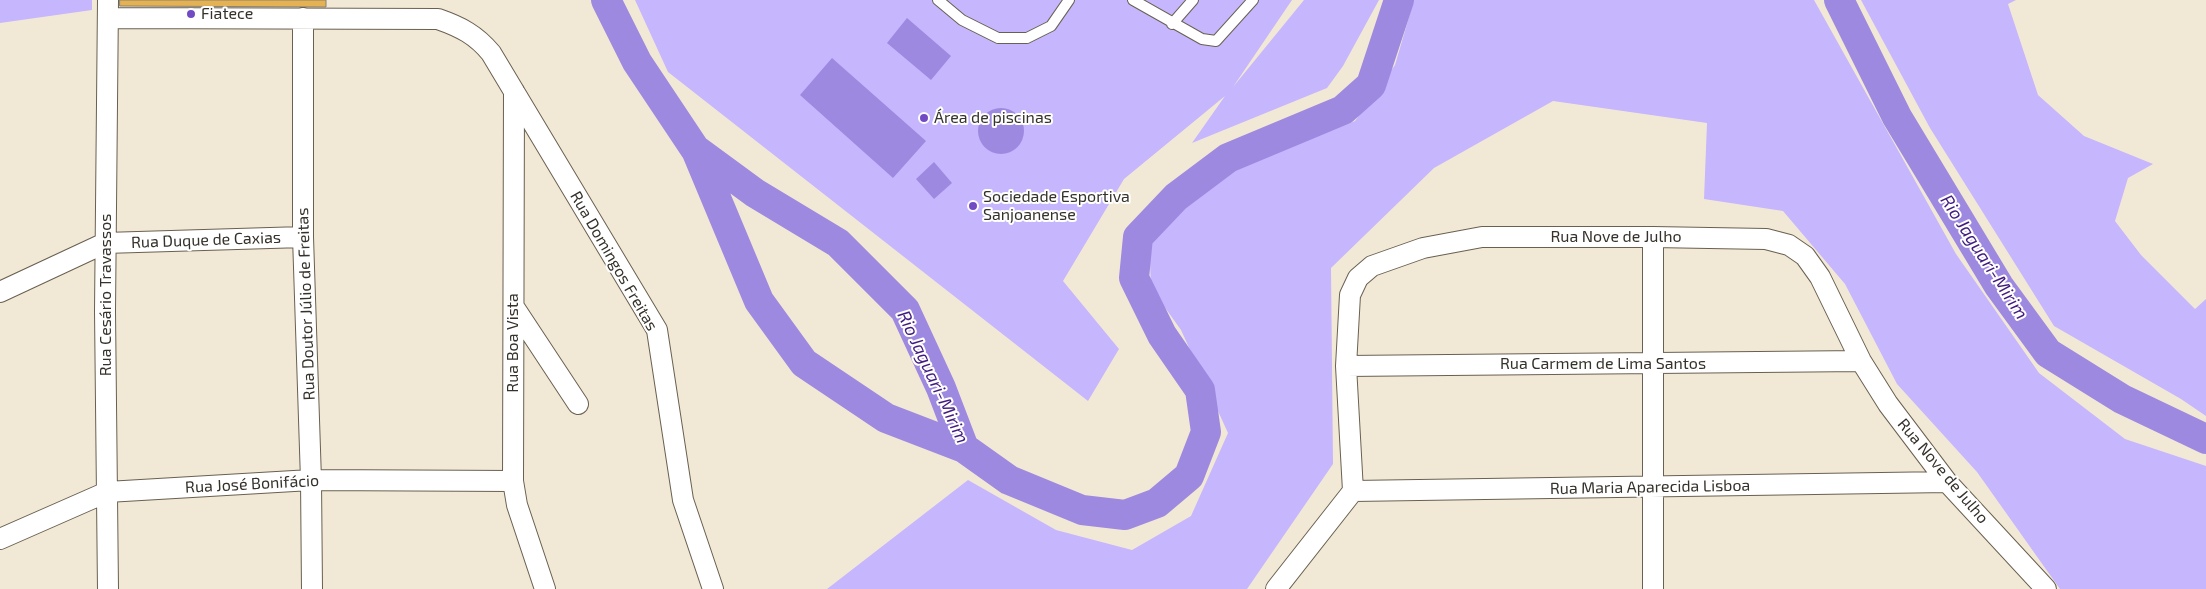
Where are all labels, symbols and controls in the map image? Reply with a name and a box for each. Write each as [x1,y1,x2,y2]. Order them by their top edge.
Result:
place label: Fiatece [201,4,253,24]
marker: Fiatece [185,8,197,20]
place label: Área de piscinas [934,108,1052,128]
marker: Área de piscinas [918,112,930,124]
place label: Sociedade Esportiva Sanjoanense [983,187,1130,225]
street label: Rua Domingos Freitas [566,188,662,334]
water label: Rio Jaguari-Mirim [1936,191,2032,323]
marker: Sociedade Esportiva Sanjoanense [967,200,979,212]
street label: Rua Doutor Júlio de Freitas [293,207,319,401]
street label: Rua Cesário Travassos [96,214,116,376]
street label: Rua Nove de Julho [1550,227,1682,247]
street label: Rua Duque de Caxias [131,228,281,252]
street label: Rua Boa Vista [503,293,523,393]
water label: Rio Jaguari-Mirim [893,307,973,447]
street label: Rua Carmem de Lima Santos [1500,354,1706,374]
street label: Rua Nove de Julho [1893,415,1993,527]
street label: Rua José Bonifácio [184,471,320,497]
street label: Rua Maria Aparecida Lisboa [1550,476,1750,498]

